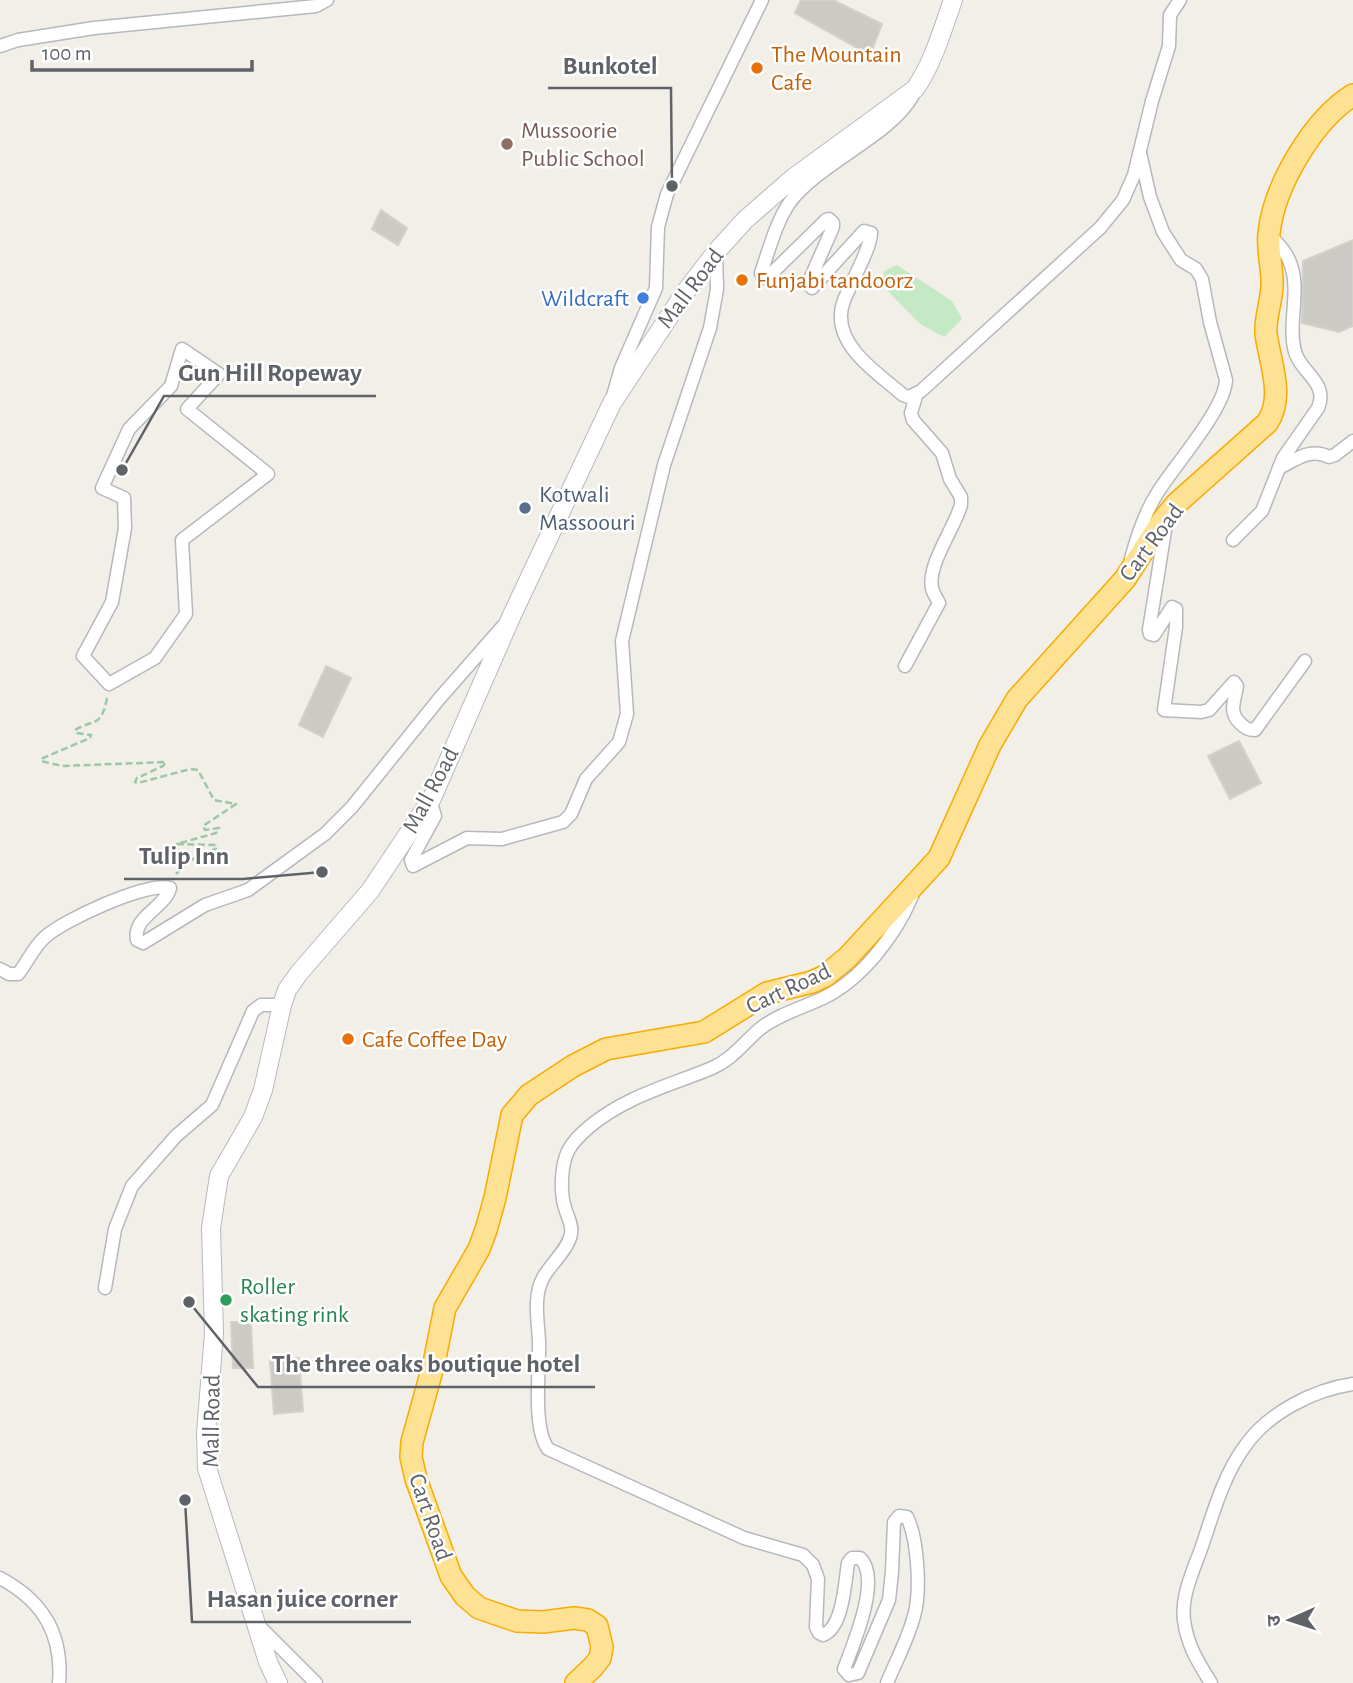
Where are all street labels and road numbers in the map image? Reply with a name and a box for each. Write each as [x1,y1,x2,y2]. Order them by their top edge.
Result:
street label: Mall Road [653,244,728,333]
street label: Cart Road [1115,499,1189,586]
street label: Mall Road [398,744,463,837]
street label: Cart Road [742,959,834,1019]
street label: Mall Road [199,1374,225,1468]
street label: Cart Road [404,1471,456,1564]

